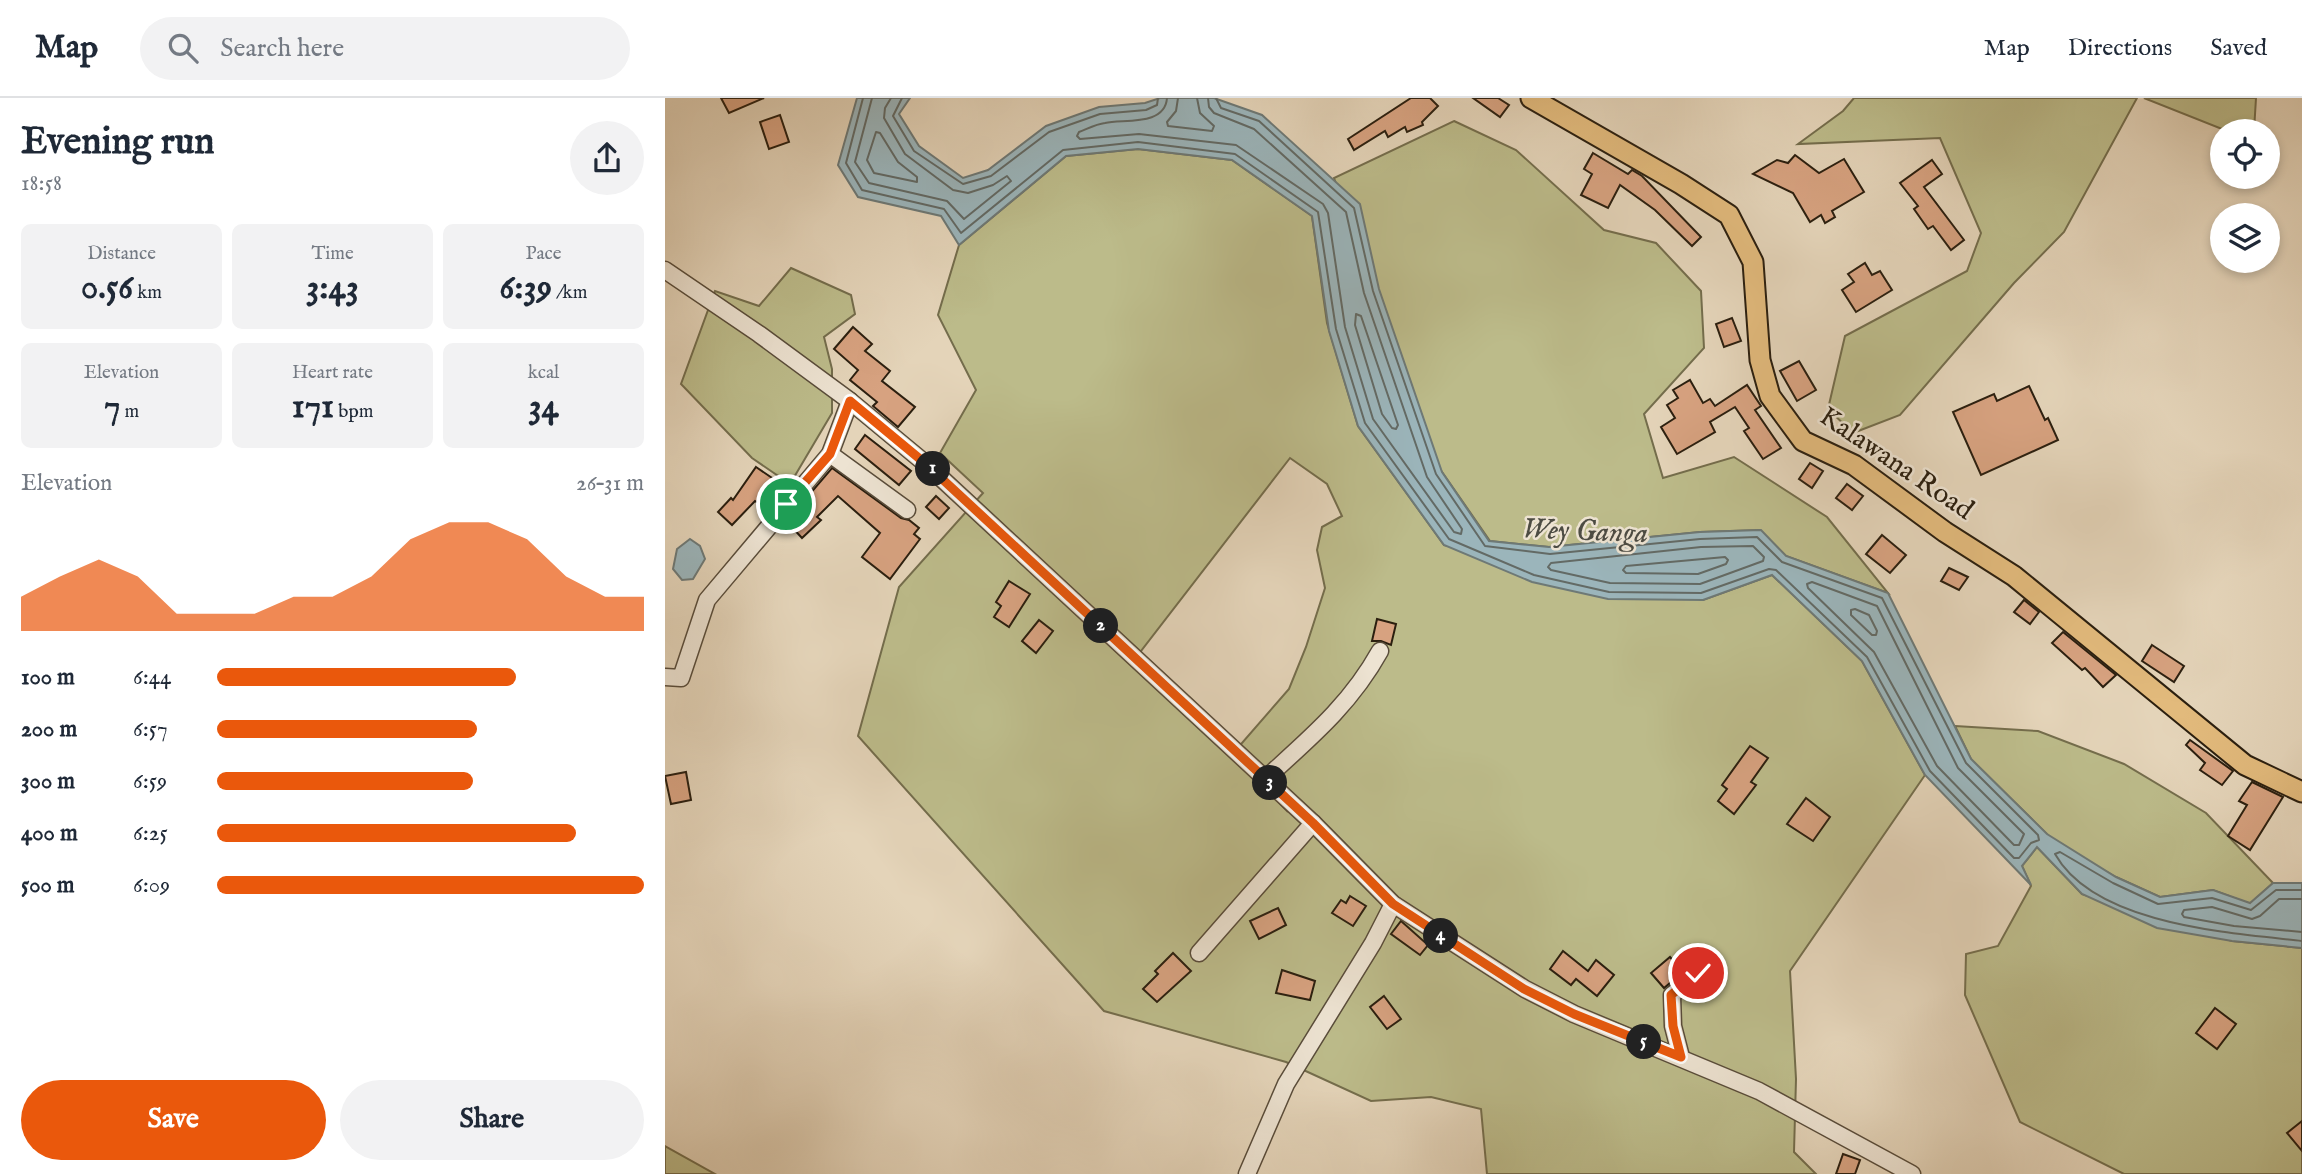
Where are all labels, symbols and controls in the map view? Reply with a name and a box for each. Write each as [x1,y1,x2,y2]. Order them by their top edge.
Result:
search box [140,17,630,80]
text: Map [35,27,98,69]
icon: search [164,29,202,67]
text: Search here [220,32,344,65]
text: Map [1984,33,2030,64]
text: Directions [2068,33,2172,64]
text: Saved [2210,33,2267,64]
text: Evening run [21,119,215,167]
map controls [2210,119,2280,273]
button: locate [2210,119,2280,189]
button: share [570,121,644,195]
text: 18:58 [21,169,62,198]
button: layers [2210,203,2280,273]
text: Distance [87,242,156,266]
text: Time [311,242,354,266]
text: Pace [526,242,561,266]
text: 0.56 [81,266,133,311]
text: 3:43 [306,266,359,311]
text: 6:39 [500,266,552,311]
text: km [133,281,162,305]
text: /km [552,281,587,305]
text: Elevation [84,361,159,385]
text: Heart rate [292,361,373,385]
text: kcal [528,361,559,385]
text: 7 [104,385,120,430]
text: 171 [292,385,334,430]
text: 34 [528,385,559,430]
text: m [120,400,139,424]
text: bpm [334,400,373,424]
street label: Kalawana Road [1812,400,1980,528]
pin: 1 [915,452,951,486]
text: 1 [929,456,936,480]
text: Elevation [21,469,112,498]
text: 26–31 m [576,469,644,498]
pin [756,474,816,534]
icon: arrive [767,485,805,523]
water label: Wey Ganga [1521,511,1649,553]
pin: 2 [1083,608,1118,644]
text: 2 [1096,613,1105,637]
text: 100 m [21,663,75,692]
text: 6:44 [133,663,171,692]
text: 200 m [21,715,77,744]
text: 6:57 [133,715,168,744]
pin: 3 [1253,766,1287,800]
text: 300 m [21,767,75,796]
text: 6:59 [133,767,167,796]
text: 3 [1266,770,1273,794]
text: 400 m [21,819,78,848]
text: 6:25 [133,819,168,848]
text: 500 m [21,871,75,900]
text: 6:09 [133,871,170,900]
pin: 4 [1423,918,1459,954]
text: 4 [1436,923,1445,947]
pin [1668,943,1728,1003]
icon: check [1679,954,1717,992]
pin: 5 [1627,1024,1661,1060]
text: 5 [1640,1029,1647,1053]
button: Save [21,1080,326,1160]
button: Share [340,1080,644,1160]

